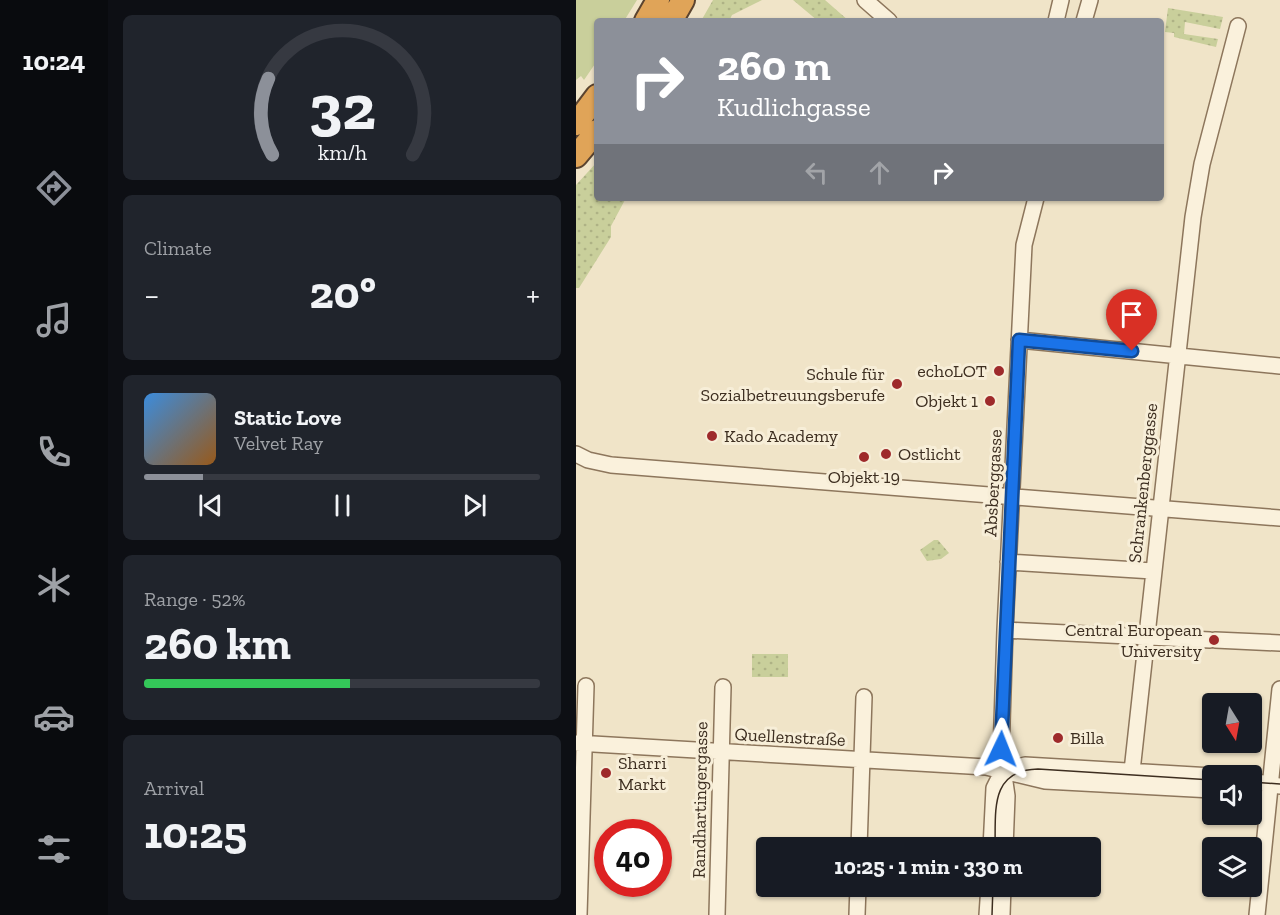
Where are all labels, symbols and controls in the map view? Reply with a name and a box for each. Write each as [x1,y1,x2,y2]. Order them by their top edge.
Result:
text: 260 m [717,40,831,91]
icon: right [618,42,696,120]
text: 10:24 [22,45,86,77]
text: 32 [309,70,375,145]
text: Kudlichgasse [717,91,871,123]
text: km/h [318,140,366,165]
icon: left [800,156,833,189]
icon: ahead [863,156,896,189]
icon: right [926,156,959,189]
icon: directions [33,167,75,209]
text: Climate [144,236,212,260]
text: 20° [310,266,376,320]
text: − [144,275,159,314]
text: + [526,275,540,314]
pin [1106,289,1157,351]
icon: arrive [1115,298,1148,331]
icon: music [33,299,75,341]
place label: echoLOT [917,360,987,382]
place label: Schule für Sozialbetreuungsberufe [700,363,885,406]
marker: echoLOT [992,364,1006,378]
marker: Schule für Sozialbetreuungsberufe [890,377,904,391]
place label: Objekt 1 [915,390,978,412]
marker: Objekt 1 [983,394,997,408]
street label: Schrankenberggasse [1124,402,1162,564]
text: Static Love [234,404,341,431]
place label: Kado Academy [724,425,839,447]
marker: Kado Academy [705,429,719,443]
street label: Absberggasse [979,429,1007,537]
icon: phone [33,431,75,473]
text: Velvet Ray [234,431,323,455]
place label: Ostlicht [898,443,961,465]
marker: Ostlicht [879,447,893,461]
marker: Objekt 19 [857,450,871,464]
place label: Objekt 19 [828,466,900,488]
icon: previous [194,489,227,522]
icon: pause [326,489,359,522]
icon: next [458,489,491,522]
icon: climate [33,564,75,606]
text: Range · 52% [144,587,246,611]
text: 260 km [144,617,291,671]
place label: Central European University [1065,619,1203,662]
marker: Central European University [1207,633,1221,647]
north arrow [1202,693,1262,753]
map controls [1202,693,1262,897]
icon: car [33,696,75,738]
position arrow [969,717,1033,781]
street label: Randhartingergasse [688,721,712,879]
street label: Quellenstraße [734,723,846,751]
place label: Billa [1070,727,1104,749]
marker: Billa [1051,731,1065,745]
place label: Sharri Markt [618,752,667,795]
button: sound [1202,765,1262,825]
marker: Sharri Markt [599,766,613,780]
text: Arrival [144,776,204,800]
text: 10:25 [144,806,247,860]
speed limit sign: 40 [594,819,672,897]
icon: filters [33,828,75,870]
button: layers [1202,837,1262,897]
text: 10:25 · 1 min · 330 m [834,853,1023,880]

